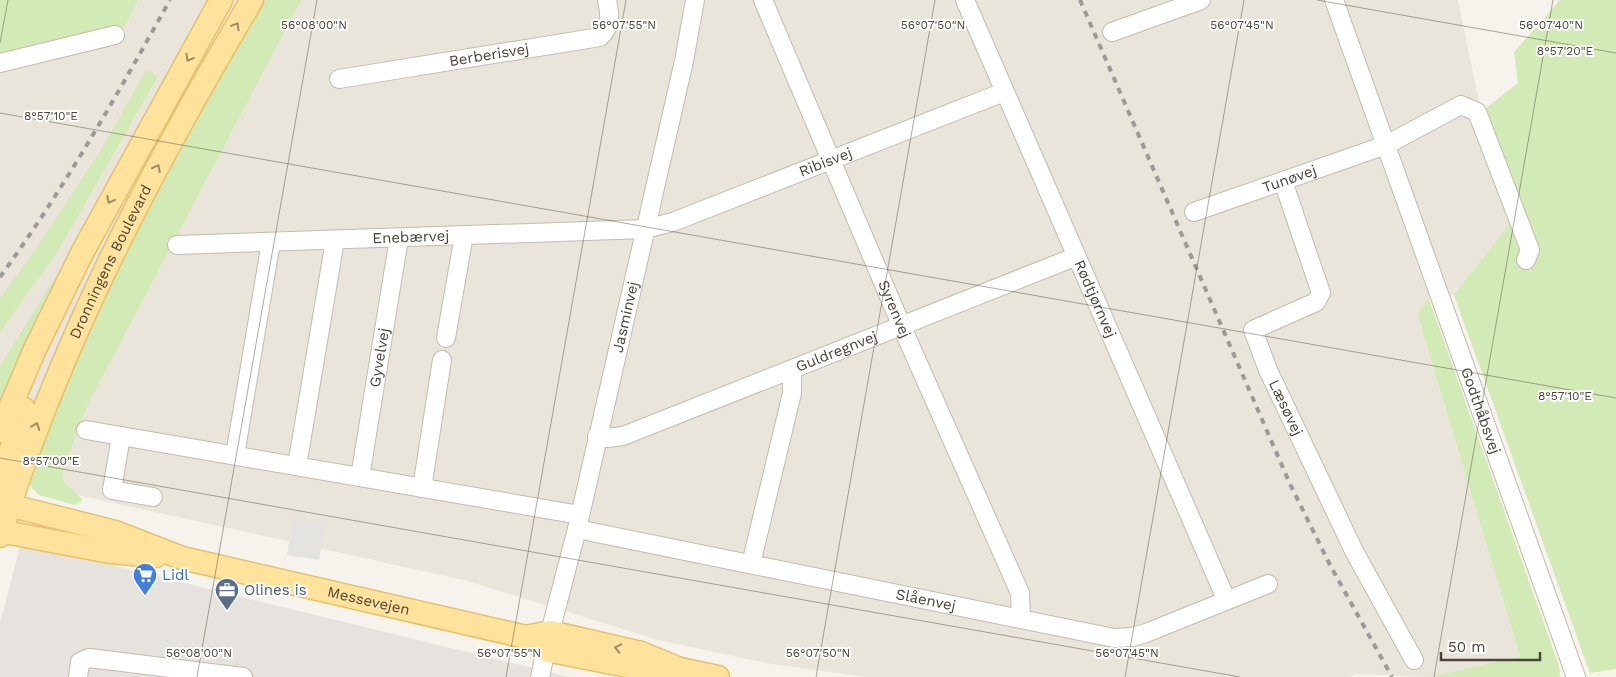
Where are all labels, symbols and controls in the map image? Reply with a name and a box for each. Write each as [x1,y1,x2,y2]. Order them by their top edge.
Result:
text: 56°08'00"N [281,18,347,32]
text: 56°07'55"N [592,18,656,32]
text: 56°07'50"N [901,18,965,32]
text: 56°07'45"N [1210,18,1274,32]
text: 56°07'40"N [1519,18,1583,32]
one-way arrow [230,23,240,32]
street label: Berberisvej [448,40,530,70]
text: 8°57'20"E [1537,44,1594,58]
one-way arrow [185,52,195,61]
text: 8°57'10"E [24,109,78,123]
street label: Ribisvej [796,144,855,181]
street label: Tunøvej [1260,161,1319,196]
one-way arrow [151,164,161,173]
street label: Dronningens Boulevard [66,182,156,342]
one-way arrow [106,195,116,204]
street label: Enebærvej [372,227,450,247]
street label: Rødtjørnvej [1070,257,1120,341]
street label: Syrenvej [874,278,915,341]
street label: Jasminvej [609,280,642,354]
street label: Gyvelvej [366,327,393,389]
street label: Guldregnvej [793,327,880,376]
street label: Godthåbsvej [1457,365,1505,456]
street label: Læsøvej [1265,377,1307,439]
text: 8°57'10"E [1538,389,1592,403]
one-way arrow [30,422,40,431]
text: 8°57'00"E [23,454,80,468]
supermarket icon: Lidl [132,562,158,596]
place label: Lidl [162,566,189,584]
office icon: Olines is [214,577,240,611]
place label: Olines is [244,581,307,599]
street label: Messevejen [326,583,412,619]
street label: Slåenvej [894,585,958,615]
scale bar [1441,630,1540,662]
text: 50 m [1448,638,1485,656]
one-way arrow [613,643,622,653]
text: 56°08'00"N [166,646,232,660]
text: 56°07'55"N [477,646,541,660]
text: 56°07'50"N [786,646,850,660]
text: 56°07'45"N [1095,646,1159,660]

